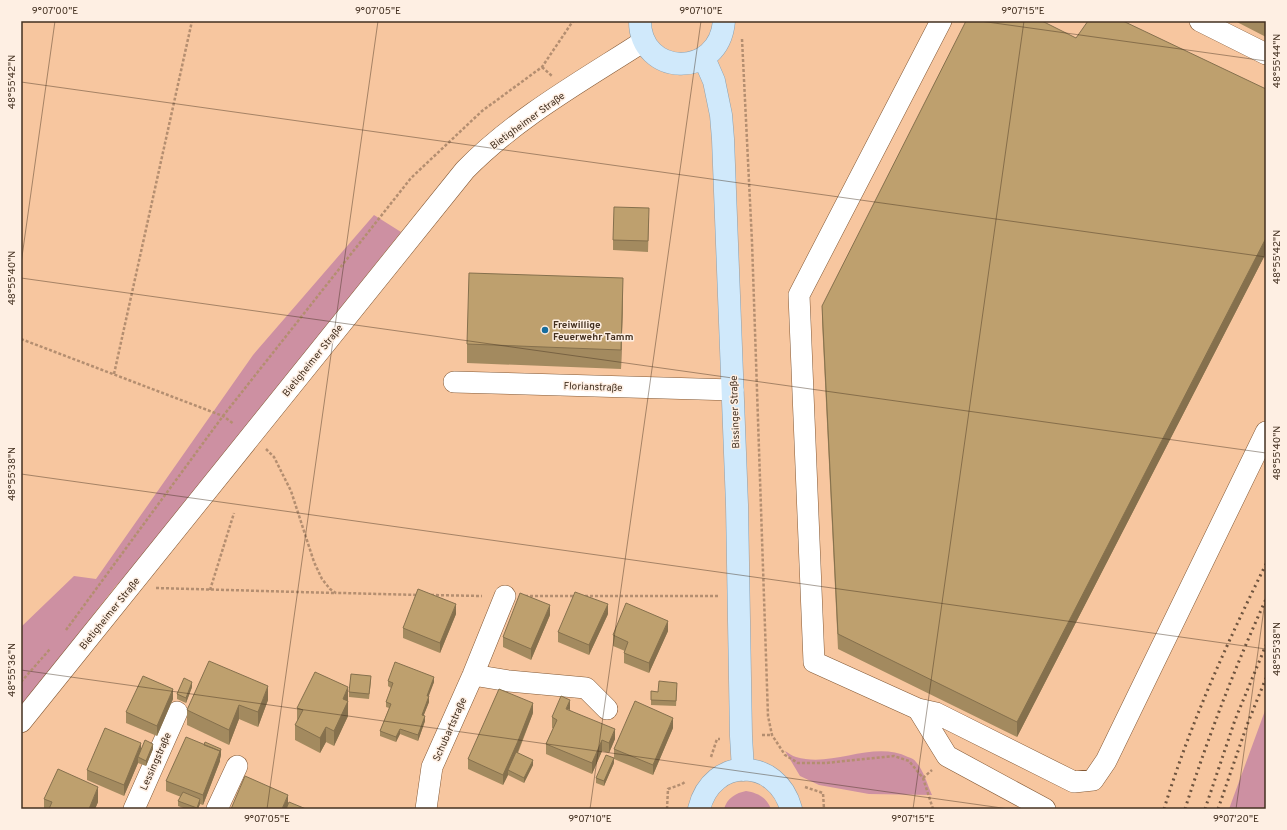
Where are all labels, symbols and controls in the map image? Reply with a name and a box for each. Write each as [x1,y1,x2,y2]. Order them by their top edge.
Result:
text: 9°07'00"E [32,5,78,18]
text: 9°07'05"E [355,5,401,18]
text: 9°07'10"E [679,5,723,18]
text: 9°07'15"E [1001,5,1045,18]
text: 48°55'44"N [1271,34,1284,88]
text: 48°55'42"N [6,55,19,109]
street label: Bietigheimer Straße [488,90,568,153]
text: 48°55'42"N [1271,230,1284,284]
text: 48°55'40"N [6,251,19,305]
place label: Freiwillige Feuerwehr Tamm [553,319,634,344]
street label: Bietigheimer Straße [280,322,346,400]
marker: Freiwillige Feuerwehr Tamm [540,325,550,335]
street label: Bissinger Straße [728,375,743,449]
street label: Florianstraße [563,380,623,395]
text: 48°55'40"N [1271,426,1284,480]
text: 48°55'38"N [6,447,19,501]
street label: Bietigheimer Straße [77,575,143,653]
text: 48°55'38"N [1271,622,1284,676]
text: 48°55'36"N [6,643,19,697]
street label: Schubartstraße [430,696,470,764]
street label: Lessingstraße [138,731,175,793]
text: 9°07'05"E [244,813,290,826]
text: 9°07'10"E [568,813,612,826]
text: 9°07'15"E [891,813,935,826]
text: 9°07'20"E [1213,813,1259,826]

